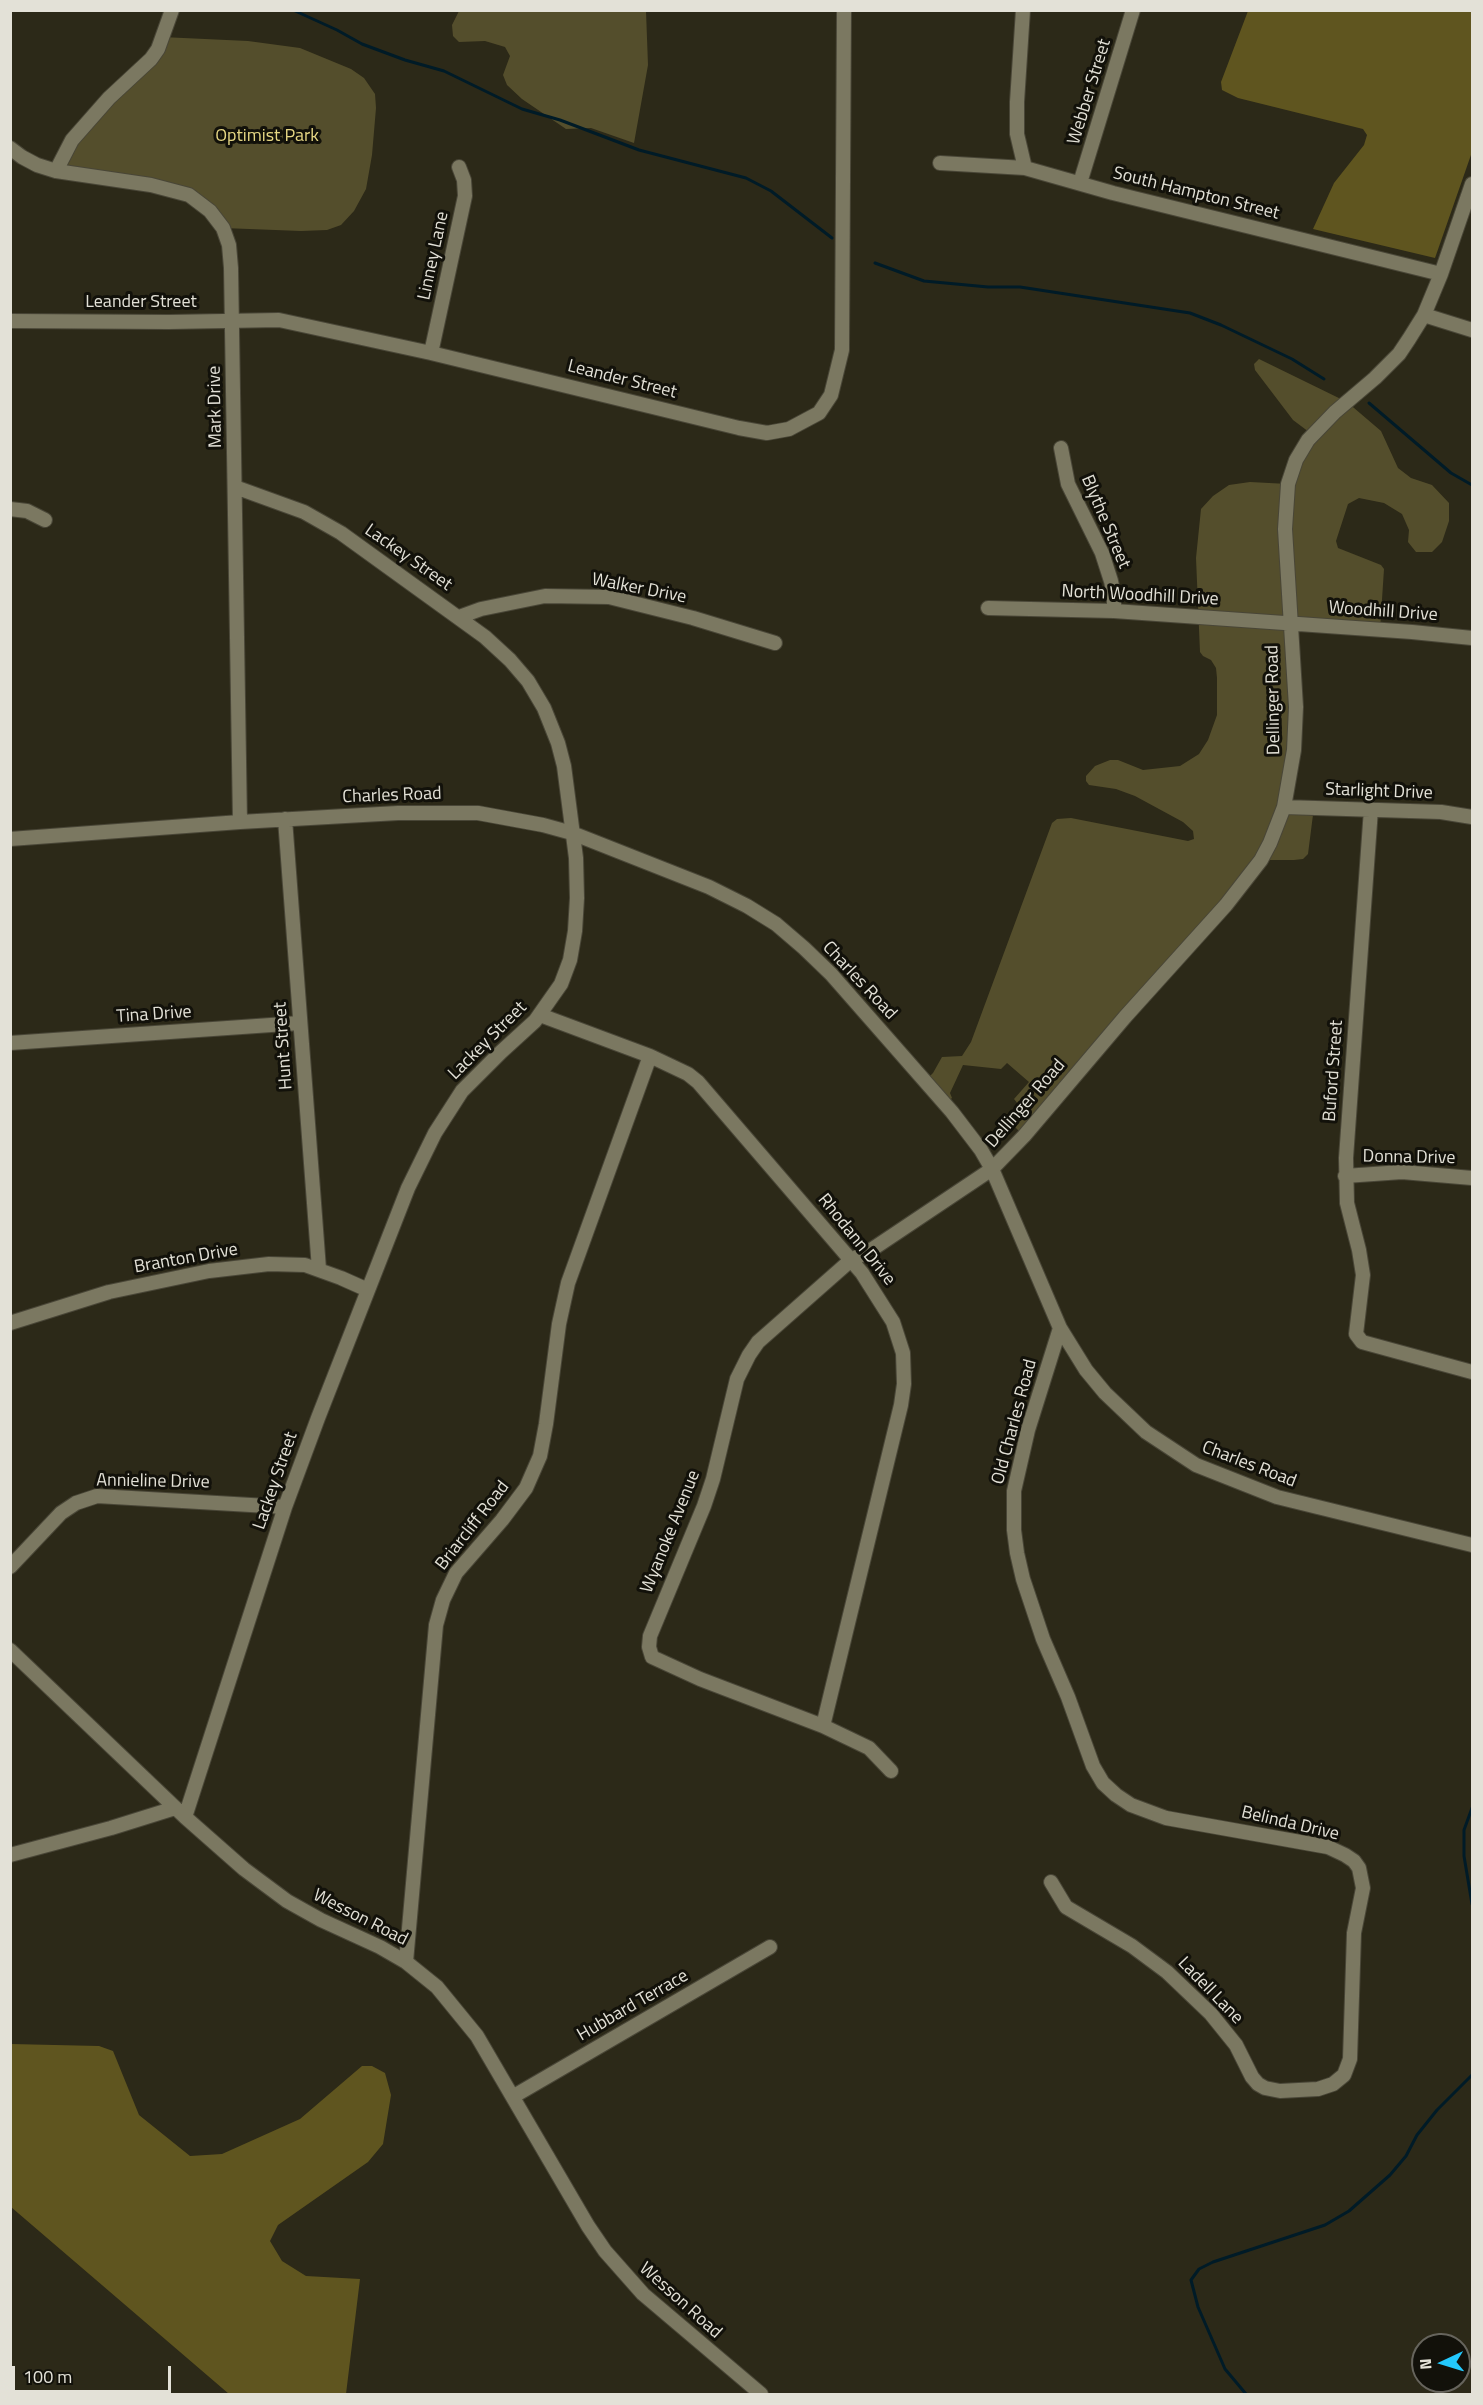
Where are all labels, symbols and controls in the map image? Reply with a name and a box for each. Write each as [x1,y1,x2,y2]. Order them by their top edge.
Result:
street label: Webber Street [1064,37,1116,147]
park label: Optimist Park [215,126,319,148]
street label: South Hampton Street [1111,163,1281,225]
street label: Linney Lane [414,210,454,302]
street label: Leander Street [85,292,197,314]
street label: Leander Street [565,356,679,404]
street label: Mark Drive [204,366,228,448]
street label: Blythe Street [1076,472,1134,572]
street label: Lackey Street [360,520,456,596]
street label: Walker Drive [590,569,688,609]
street label: North Woodhill Drive [1061,581,1219,611]
street label: Woodhill Drive [1328,597,1438,627]
street label: Dellinger Road [1262,645,1286,755]
street label: Starlight Drive [1325,779,1433,805]
street label: Charles Road [342,783,442,809]
street label: Charles Road [817,937,901,1025]
street label: Lackey Street [444,997,532,1085]
street label: Hunt Street [270,1001,298,1091]
street label: Tina Drive [116,1002,192,1028]
street label: Buford Street [1320,1019,1348,1123]
street label: Dellinger Road [982,1055,1070,1153]
street label: Donna Drive [1362,1146,1456,1170]
street label: Rhodann Drive [813,1190,899,1290]
street label: Branton Drive [133,1239,239,1279]
street label: Old Charles Road [988,1357,1042,1487]
street label: Lackey Street [249,1429,303,1533]
street label: Charles Road [1199,1437,1299,1493]
street label: Wyanoke Avenue [637,1467,705,1597]
street label: Annieline Drive [96,1470,210,1494]
street label: Briarcliff Road [432,1477,514,1575]
street label: Belinda Drive [1239,1802,1341,1846]
street label: Wesson Road [309,1885,411,1951]
street label: Ladell Lane [1173,1953,1247,2029]
street label: Hubbard Terrace [574,1966,692,2046]
street label: Wesson Road [634,2258,726,2344]
north arrow [1411,2333,1471,2393]
scale bar [15,2354,174,2392]
text: N [1413,2358,1437,2370]
text: 100 m [23,2363,72,2390]

